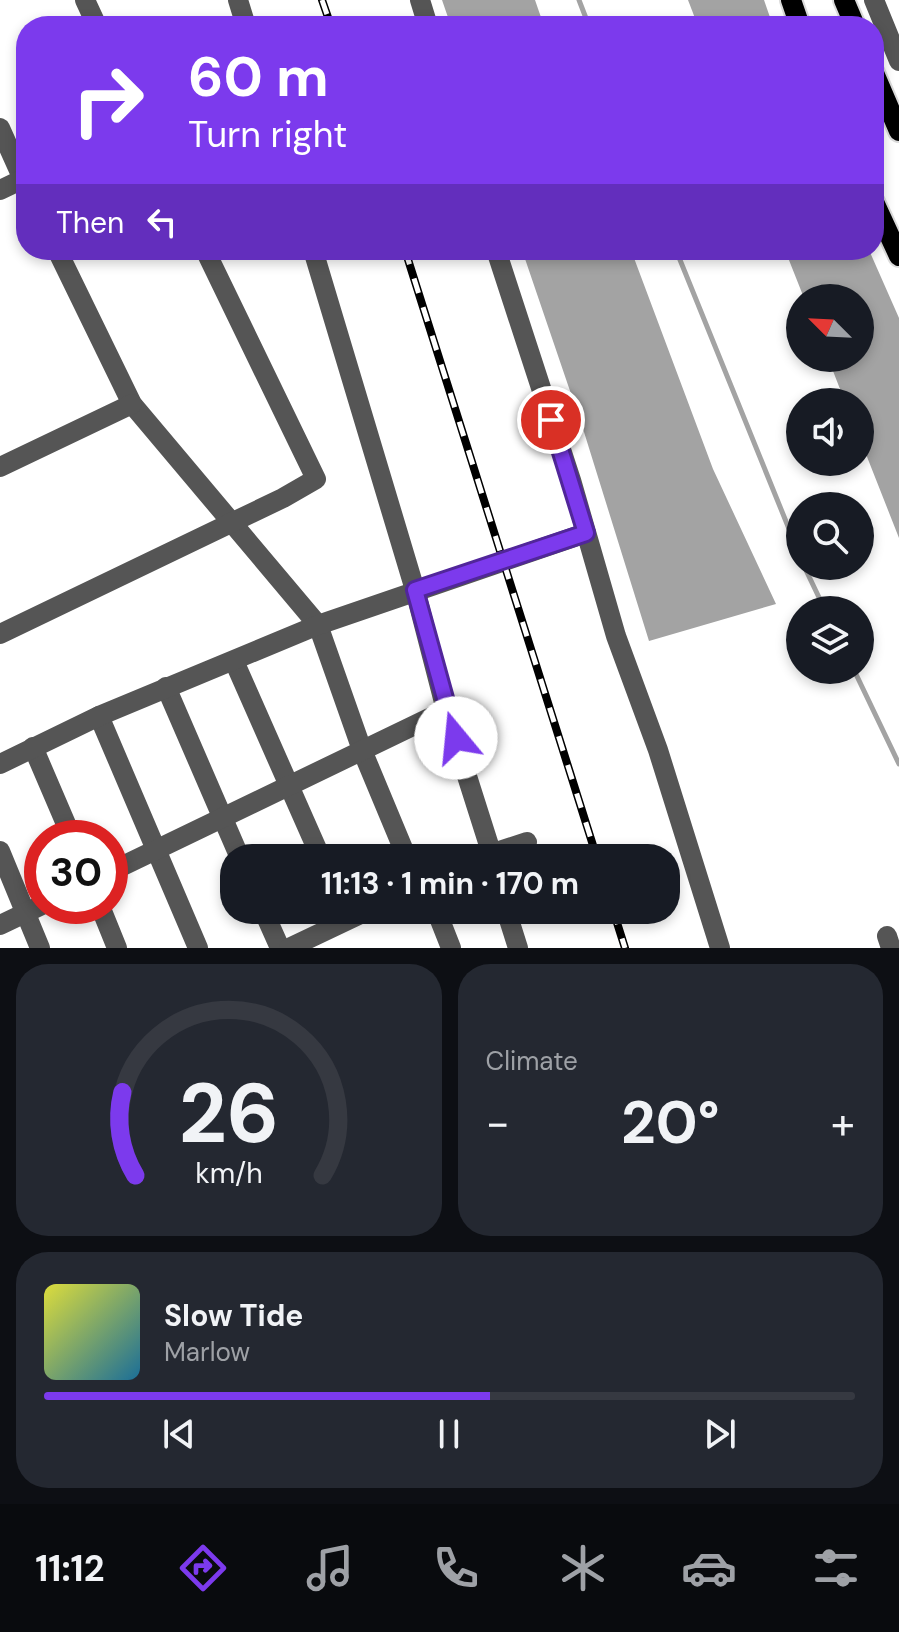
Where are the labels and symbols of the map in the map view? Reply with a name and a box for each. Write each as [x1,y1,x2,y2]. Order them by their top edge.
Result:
north arrow [786,284,874,372]
pin [517,386,585,454]
position arrow [414,696,498,780]
speed limit sign: 30 [24,820,128,924]

